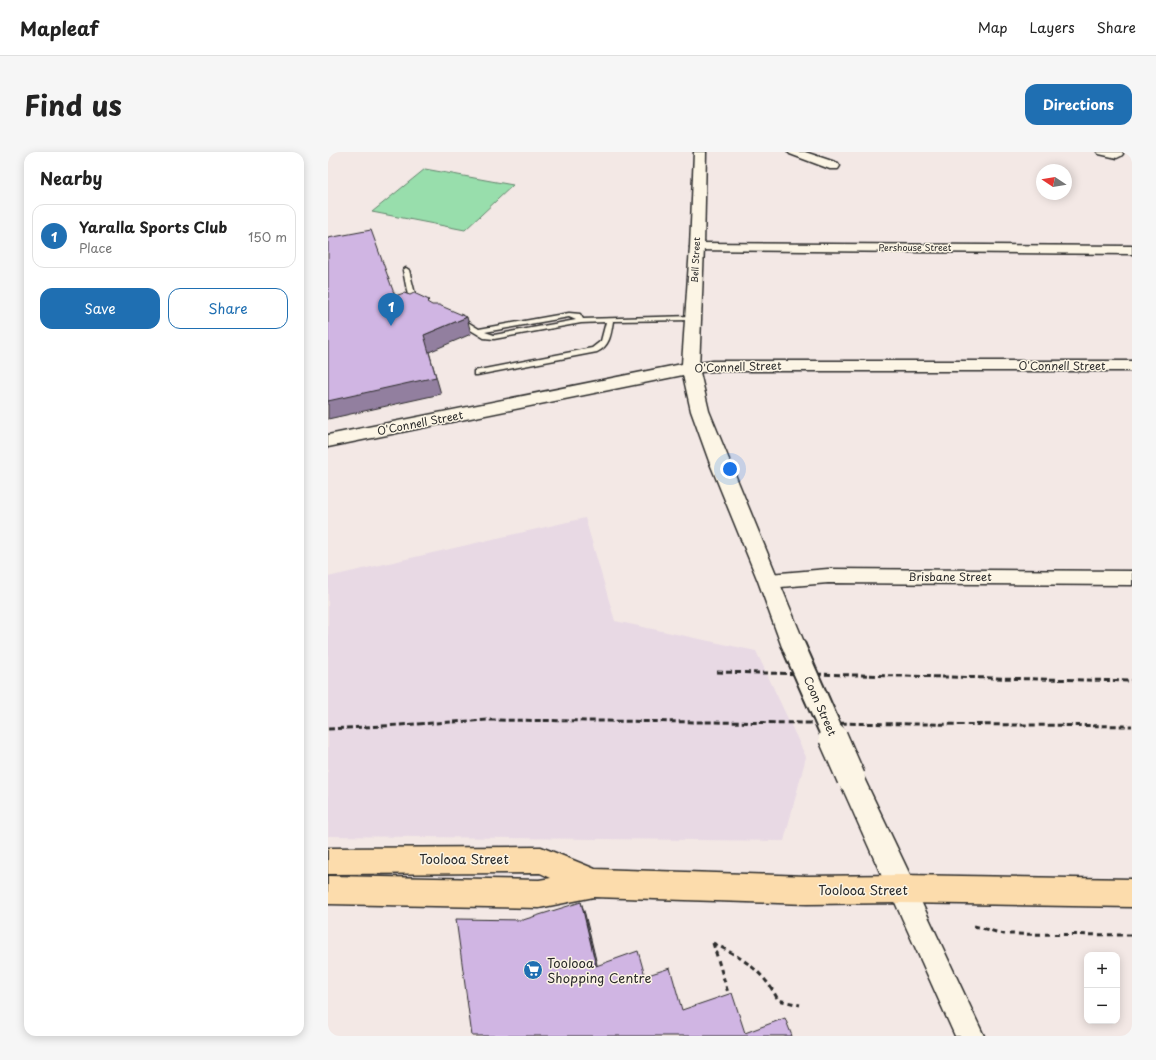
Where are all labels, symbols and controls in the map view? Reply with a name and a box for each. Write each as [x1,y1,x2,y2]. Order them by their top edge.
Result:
text: Mapleaf [20,14,98,42]
text: Map [978,17,1008,38]
text: Layers [1030,17,1075,38]
text: Share [1097,17,1136,38]
text: Find us [24,83,122,126]
button: Directions [1025,84,1132,125]
north arrow [1036,164,1072,200]
text: Nearby [40,165,102,191]
text: Yaralla Sports Club [79,215,227,238]
text: 1 [51,227,57,246]
text: 150 m [248,227,287,246]
street label: Bell Street [687,237,703,283]
text: Place [79,238,112,257]
street label: Pershouse Street [879,240,952,254]
button: Save [40,288,160,329]
button: Share [168,288,288,329]
pin: 1 [378,293,404,326]
street label: O'Connell Street [694,356,782,377]
street label: O'Connell Street [1018,357,1106,374]
street label: O'Connell Street [375,406,465,439]
your location [720,459,740,479]
street label: Brisbane Street [908,568,992,585]
street label: Coon Street [800,673,841,739]
street label: Toolooa Street [419,849,509,868]
street label: Toolooa Street [818,880,908,899]
map controls [1084,952,1120,1024]
button: + [1084,952,1120,988]
place label: Toolooa Shopping Centre [547,953,651,987]
supermarket icon: Toolooa Shopping Centre [522,959,544,981]
button: − [1084,988,1120,1024]

